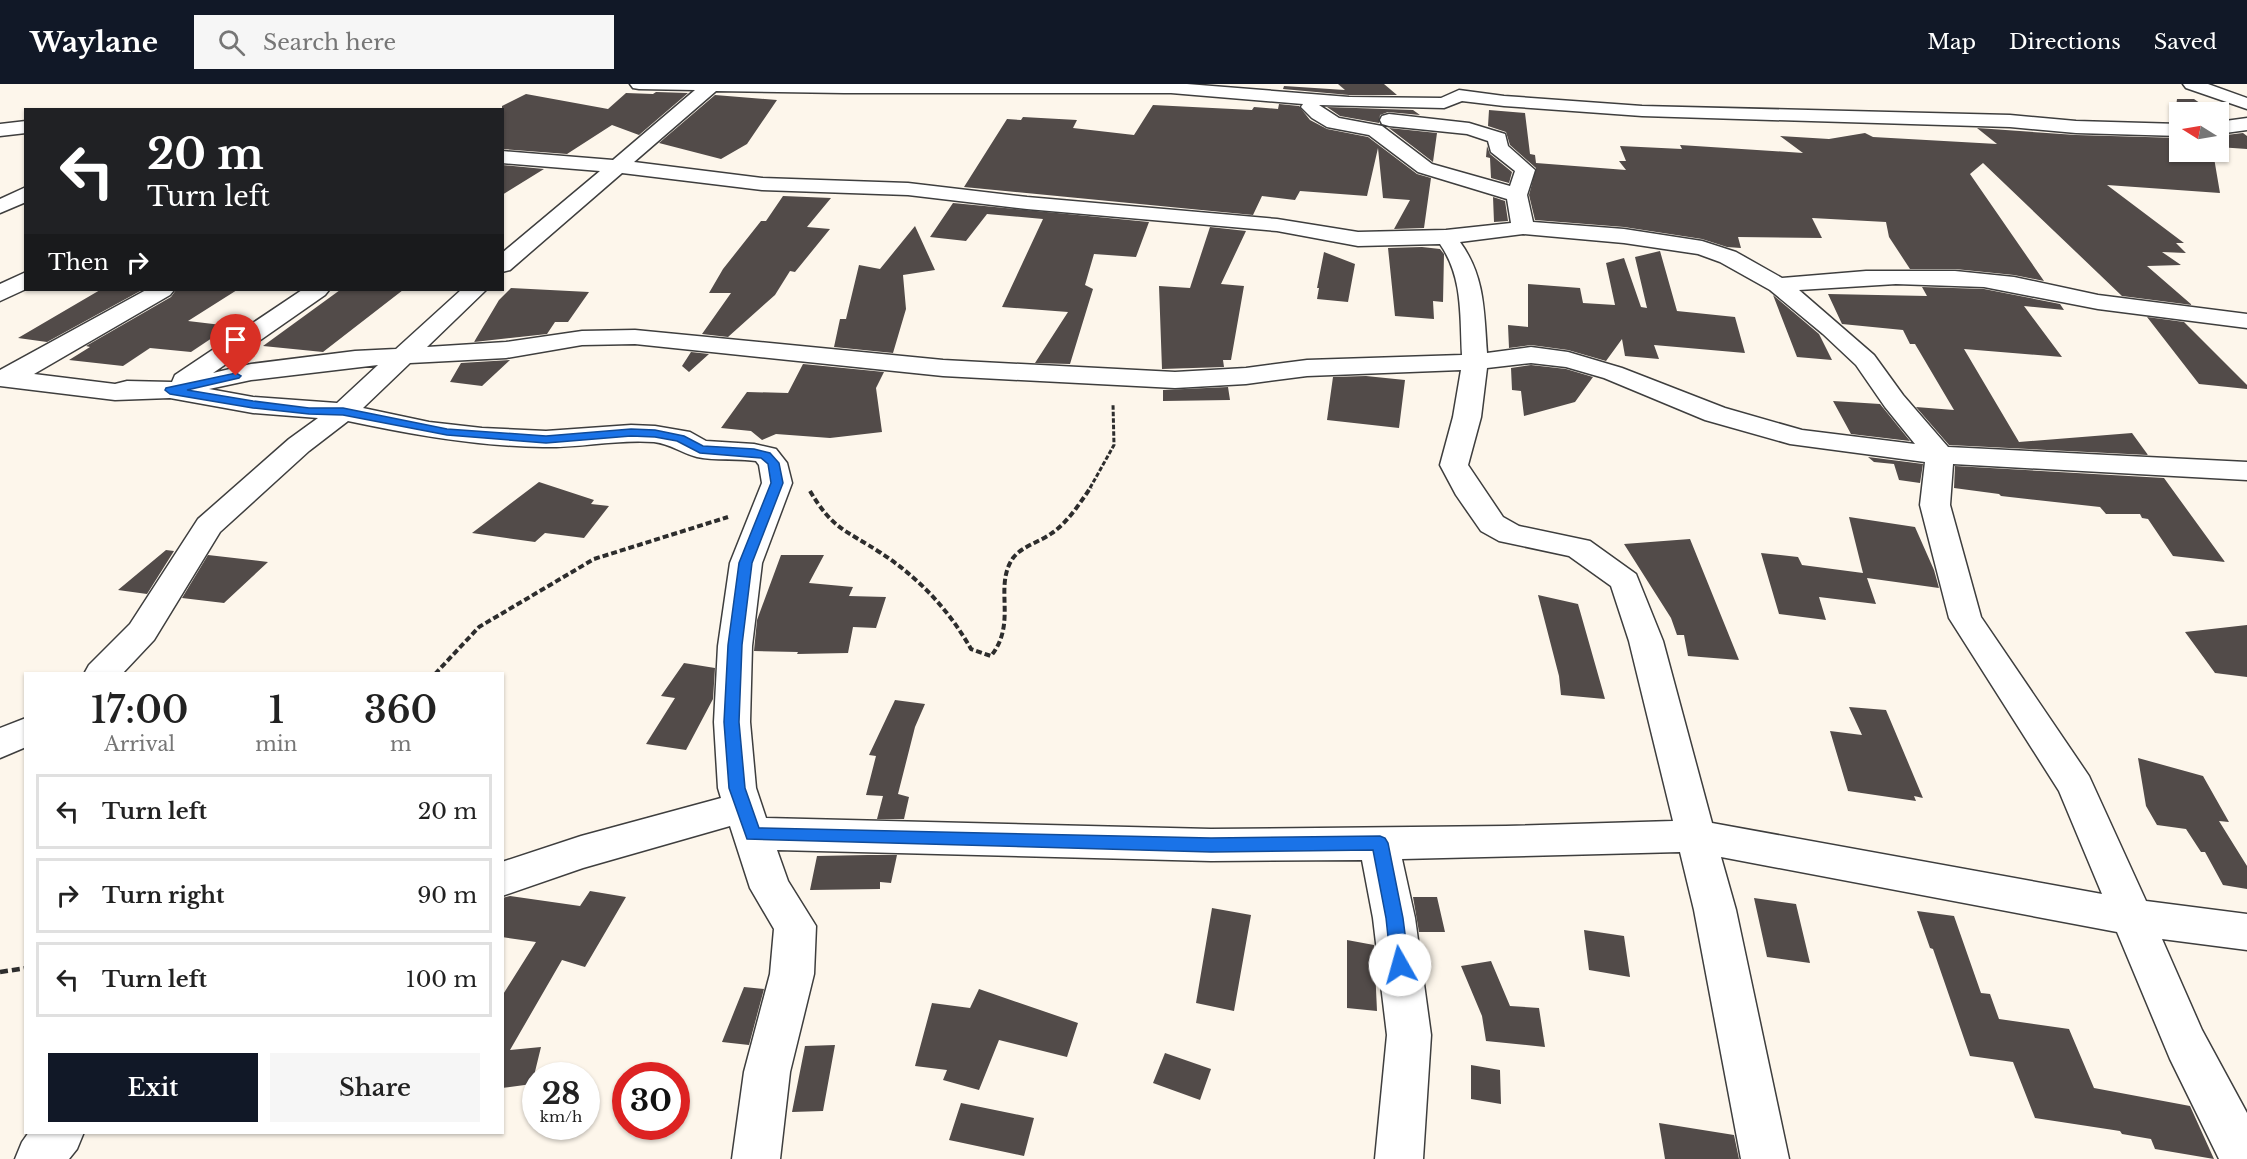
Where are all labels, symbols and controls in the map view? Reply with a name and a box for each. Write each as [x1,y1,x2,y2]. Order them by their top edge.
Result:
search box [194,15,614,69]
text: Waylane [30,25,158,60]
icon: search [215,26,248,59]
text: Search here [263,29,396,56]
text: Map [1927,29,1976,55]
text: Directions [2009,29,2121,55]
text: Saved [2154,29,2217,55]
north arrow [2169,102,2229,162]
map controls [2169,102,2229,162]
text: 20 m [147,128,264,180]
icon: left [48,132,126,210]
text: Turn left [147,180,270,213]
icon: right [121,246,154,279]
text: Then [48,249,109,276]
pin [210,314,261,376]
icon: arrive [219,323,252,356]
text: 17:00 [91,688,189,733]
text: 1 [268,688,284,733]
text: 360 [364,688,437,733]
text: Arrival [104,732,175,756]
text: min [255,732,297,756]
text: m [390,732,411,756]
icon: left [51,795,84,828]
text: Turn left [102,798,207,825]
text: 20 m [418,798,477,825]
icon: right [51,879,84,912]
text: Turn right [102,882,224,909]
text: 90 m [417,882,477,909]
position arrow [1368,933,1432,997]
icon: left [51,963,84,996]
text: Turn left [102,966,207,993]
text: 100 m [406,966,477,993]
button: Exit [48,1053,258,1122]
button: Share [270,1053,480,1122]
speed limit sign: 30 [612,1062,690,1140]
text: 28 [542,1075,580,1112]
text: km/h [540,1107,582,1126]

